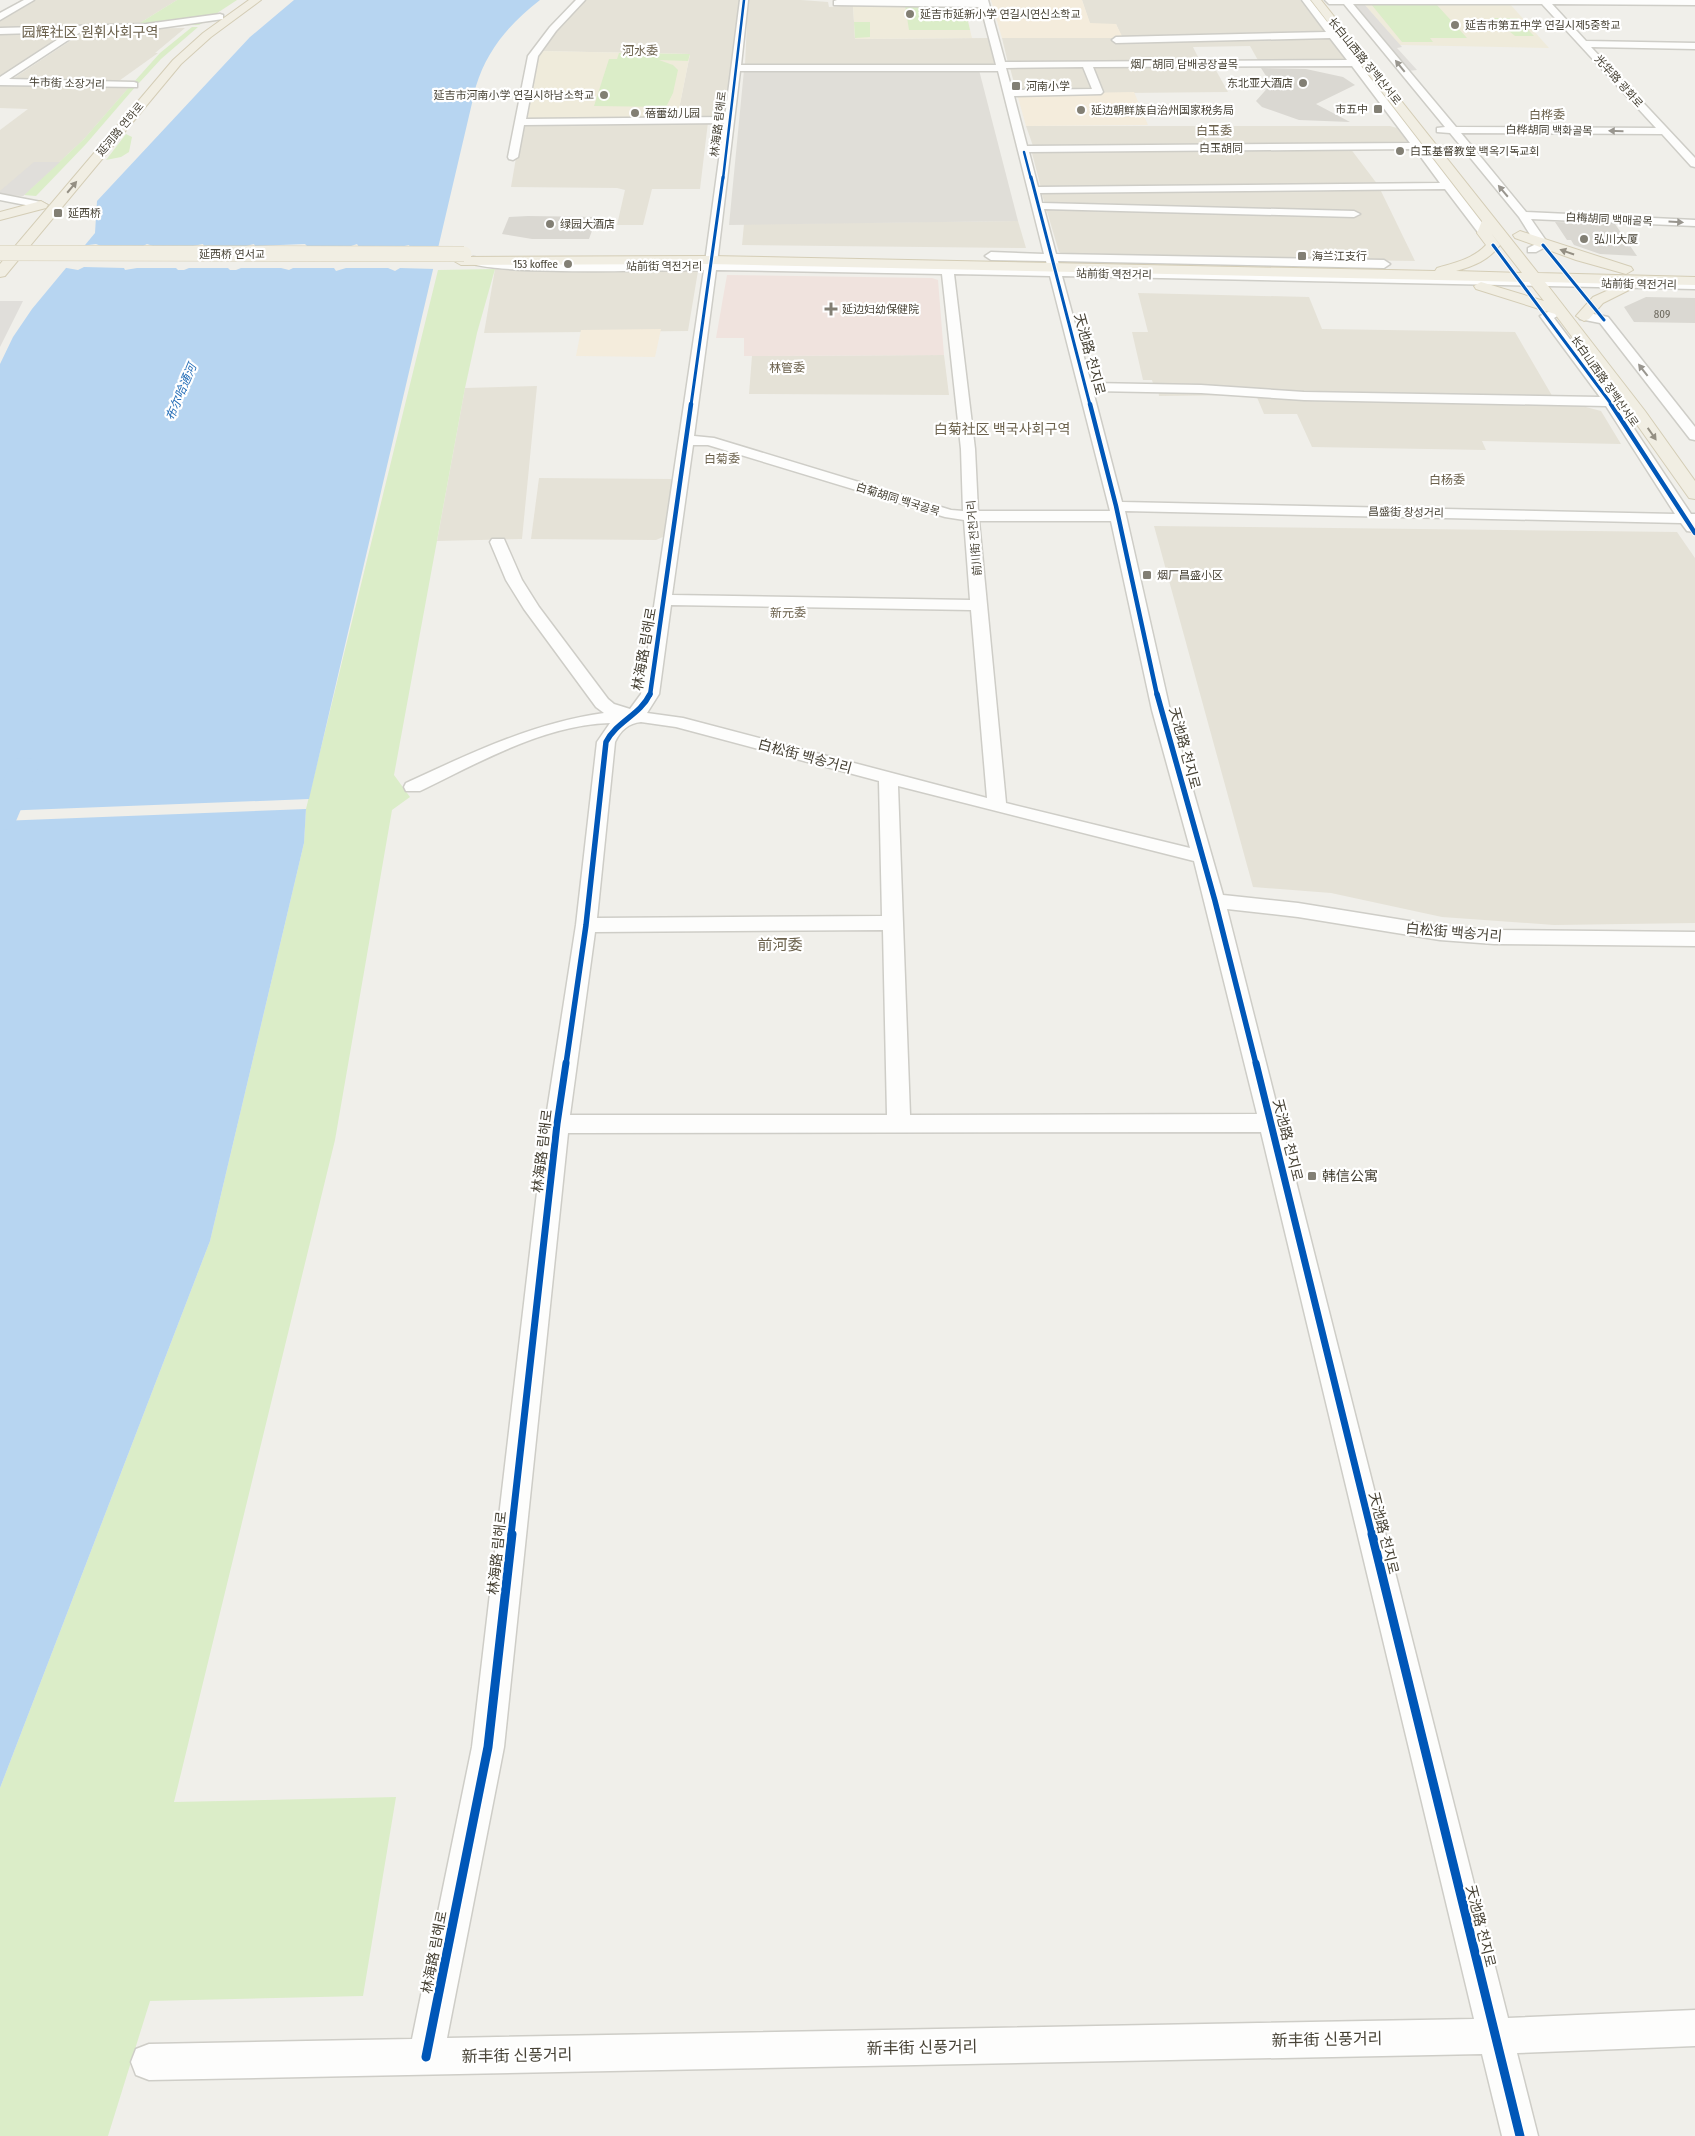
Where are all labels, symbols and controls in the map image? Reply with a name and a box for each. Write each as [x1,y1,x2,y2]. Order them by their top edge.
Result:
marker: 延吉市延新小学 연길시연신소학교 [904,8,916,20]
place label: 延吉市延新小学 연길시연신소학교 [920,8,1081,21]
street label: 长白山西路 장백산서로 [1326,15,1404,107]
marker: 延吉市第五中学 연길시제5중학교 [1449,19,1461,31]
place label: 延吉市第五中学 연길시제5중학교 [1465,19,1620,32]
district label: 园辉社区 원휘사회구역 [22,24,158,41]
district label: 河水委 [622,44,658,58]
street label: 光华路 광화로 [1592,52,1646,110]
street label: 烟厂胡同 담배공장골목 [1130,58,1238,71]
one-way arrow [1395,60,1406,73]
street label: 牛市街 소장거리 [29,76,105,91]
place label: 东北亚大酒店 [1227,77,1293,90]
marker: 东北亚大酒店 [1297,77,1309,89]
marker: 河南小学 [1010,80,1022,92]
place label: 河南小学 [1026,80,1070,93]
place label: 延吉市河南小学 연길시하남소학교 [433,89,594,102]
marker: 延吉市河南小学 연길시하남소학교 [598,89,610,101]
street label: 林海路 림해로 [708,91,729,158]
street label: 延河路 연하로 [94,100,147,159]
place label: 市五中 [1335,103,1368,116]
marker: 市五中 [1372,103,1384,115]
marker: 延边朝鲜族自治州国家税务局 [1075,104,1087,116]
place label: 延边朝鲜族自治州国家税务局 [1091,104,1234,117]
marker: 蓓蕾幼儿园 [629,107,641,119]
place label: 蓓蕾幼儿园 [645,107,700,120]
district label: 白桦委 [1529,108,1565,122]
street label: 白桦胡同 백화골목 [1505,123,1593,138]
district label: 白玉委 [1196,124,1232,138]
one-way arrow [1608,127,1624,135]
street label: 白玉胡同 [1199,142,1243,155]
marker: 白玉基督教堂 백옥기독교회 [1394,145,1406,157]
place label: 白玉基督教堂 백옥기독교회 [1410,145,1539,158]
one-way arrow [66,181,77,194]
one-way arrow [1498,185,1509,198]
marker: 延西桥 [52,207,64,219]
place label: 延西桥 [68,207,101,220]
street label: 白梅胡同 백매골목 [1565,211,1653,228]
marker: 绿园大酒店 [544,218,556,230]
place label: 绿园大酒店 [560,218,615,231]
one-way arrow [1669,218,1685,226]
marker: 弘川大厦 [1578,233,1590,245]
place label: 弘川大厦 [1594,233,1638,246]
street label: 延西桥 연서교 [199,248,265,261]
one-way arrow [1559,248,1574,256]
marker: 海兰江支行 [1296,250,1308,262]
place label: 海兰江支行 [1312,250,1367,263]
place label: 153 koffee [513,258,558,271]
marker: 153 koffee [562,258,574,270]
street label: 站前街 역전거리 [626,260,702,273]
street label: 站前街 역전거리 [1076,267,1152,282]
street label: 站前街 역전거리 [1601,277,1677,292]
marker: 延边妇幼保健院 [824,302,838,316]
place label: 延边妇幼保健院 [842,303,919,316]
house number: 809 [1654,308,1670,321]
street label: 天池路 천지로 [1070,311,1109,397]
street label: 长白山西路 장백산서로 [1568,333,1641,429]
water label: 布尔哈通河 [163,360,200,422]
district label: 林管委 [769,361,805,375]
one-way arrow [1638,364,1649,377]
district label: 白菊社区 백국사회구역 [934,421,1070,438]
one-way arrow [1647,427,1657,441]
district label: 白菊委 [704,452,740,466]
district label: 白杨委 [1429,473,1465,487]
street label: 白菊胡同 백국골목 [854,481,941,518]
street label: 前川街 전천거리 [965,499,984,576]
street label: 昌盛街 창성거리 [1368,505,1444,520]
marker: 烟厂昌盛小区 [1141,569,1153,581]
place label: 烟厂昌盛小区 [1157,569,1223,582]
street label: 林海路 림해로 [629,606,660,692]
district label: 新元委 [770,606,806,620]
street label: 天池路 천지로 [1165,705,1204,791]
street label: 白松街 백송거리 [756,736,854,777]
street label: 白松街 백송거리 [1405,920,1503,945]
district label: 前河委 [757,936,803,954]
street label: 天池路 천지로 [1269,1097,1306,1183]
street label: 林海路 림해로 [529,1108,556,1194]
place label: 韩信公寓 [1322,1168,1378,1185]
marker: 韩信公寓 [1306,1170,1318,1182]
street label: 天池路 천지로 [1365,1490,1402,1576]
street label: 林海路 림해로 [485,1510,510,1596]
street label: 天池路 천지로 [1462,1883,1499,1969]
street label: 林海路 림해로 [418,1909,451,1995]
street label: 新丰街 신풍거리 [1272,2029,1382,2050]
street label: 新丰街 신풍거리 [867,2037,977,2058]
street label: 新丰街 신풍거리 [462,2045,572,2066]

